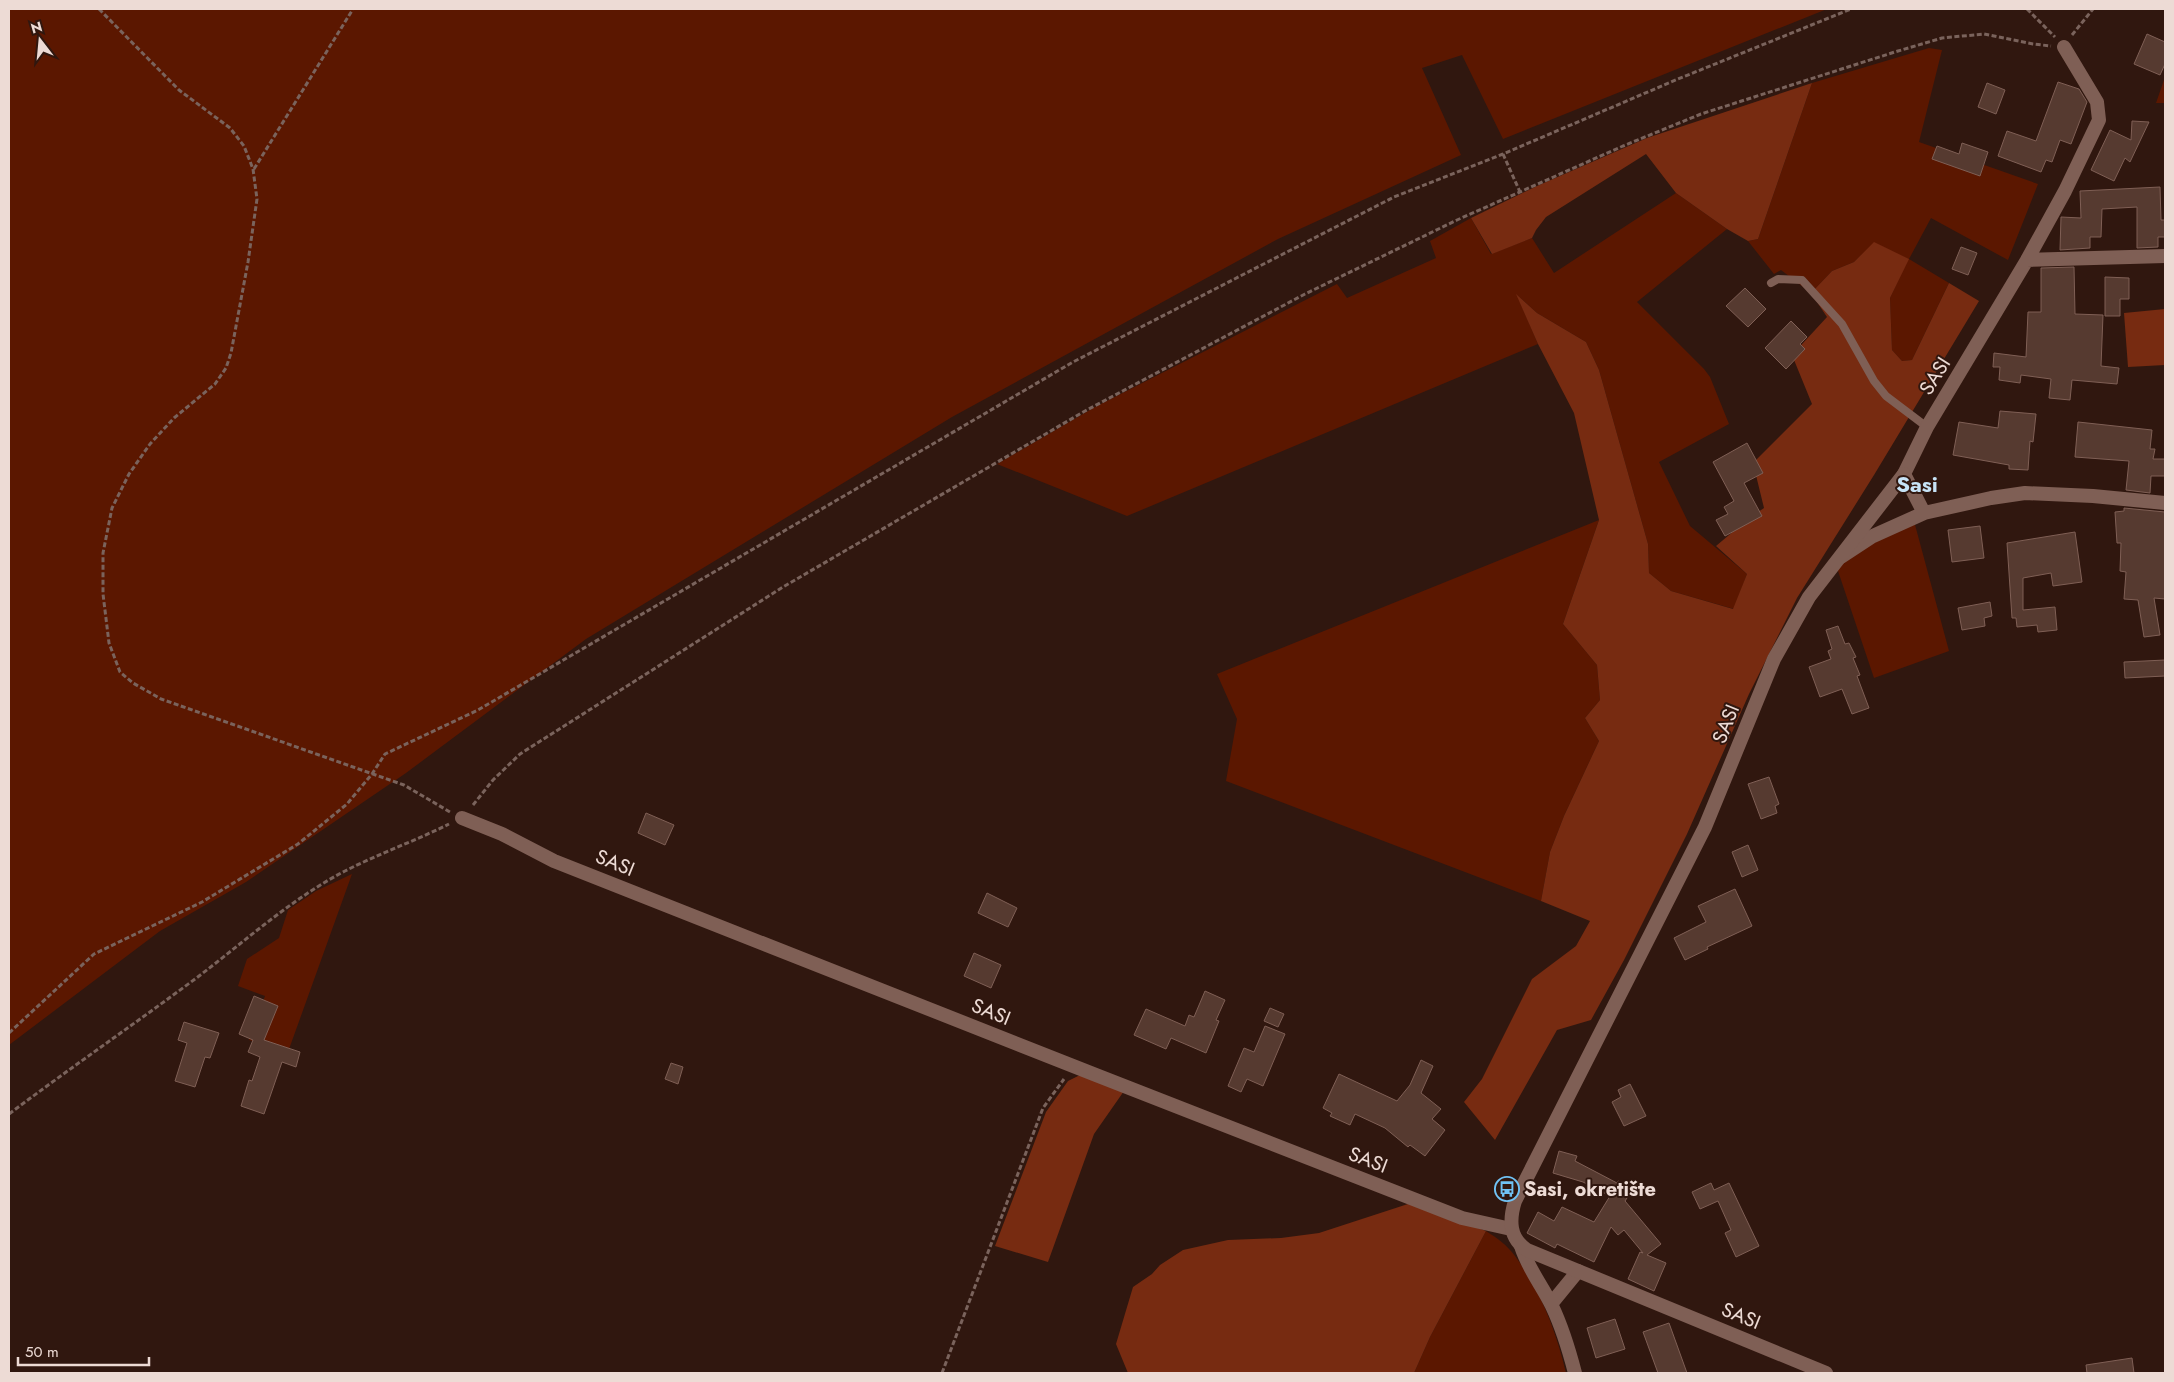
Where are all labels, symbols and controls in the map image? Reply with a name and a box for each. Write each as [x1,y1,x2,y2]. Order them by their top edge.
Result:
north arrow [15,15,65,65]
text: N [28,16,45,39]
street label: SASI [1912,351,1958,401]
district label: Sasi [1896,468,1938,500]
street label: SASI [1705,700,1747,748]
street label: SASI [591,842,639,884]
street label: SASI [967,991,1015,1033]
street label: SASI [1344,1139,1392,1181]
place label: Sasi, okretište [1524,1175,1656,1204]
bus stop icon: Sasi, okretište [1494,1176,1520,1202]
street label: SASI [1717,1295,1765,1337]
scale bar [18,1334,149,1366]
text: 50 m [25,1341,59,1363]

